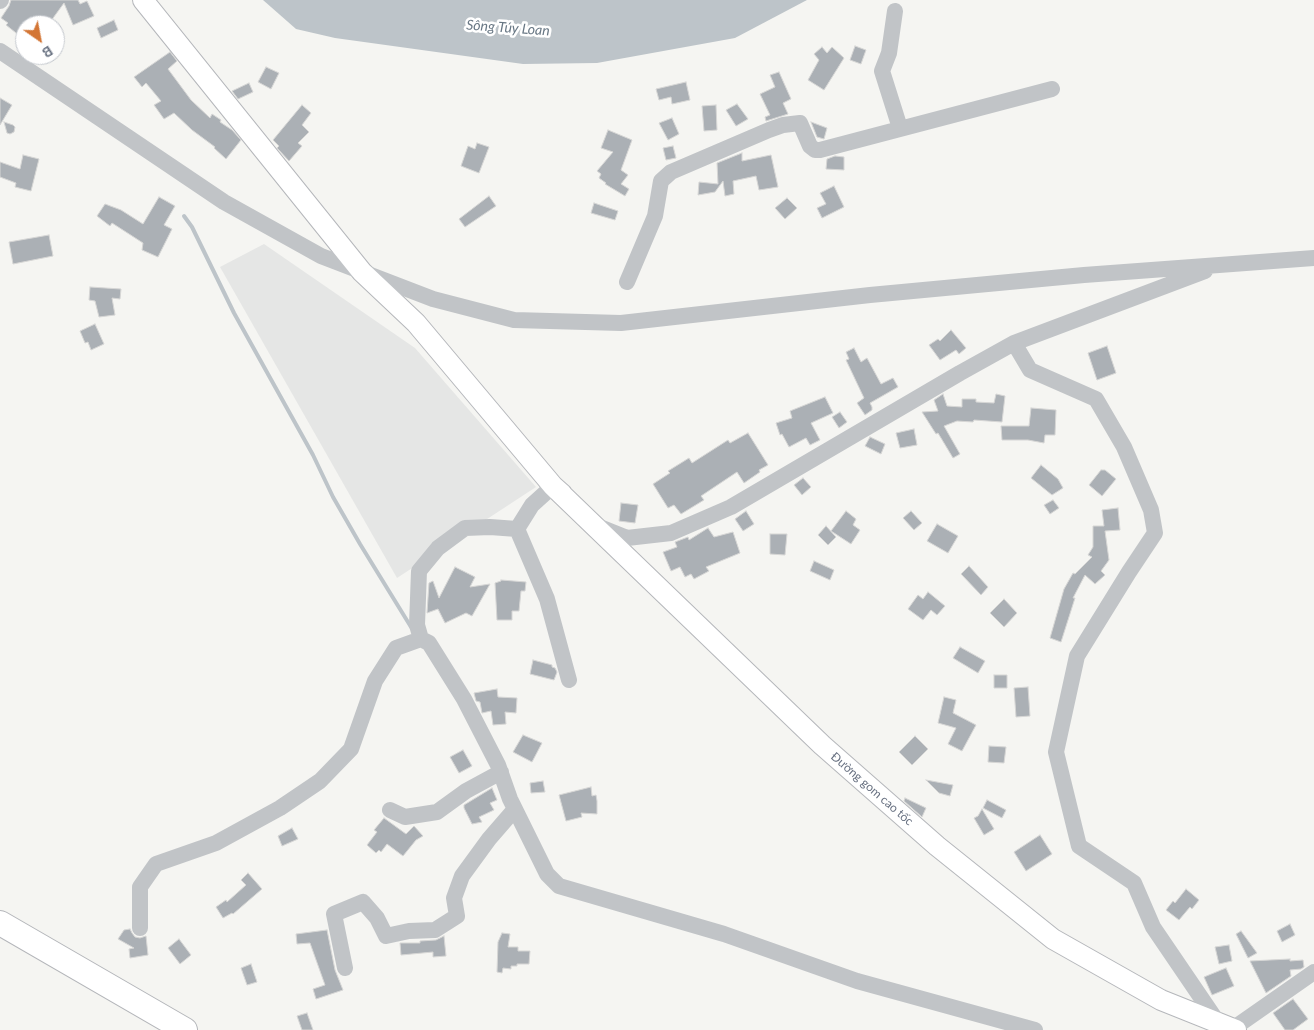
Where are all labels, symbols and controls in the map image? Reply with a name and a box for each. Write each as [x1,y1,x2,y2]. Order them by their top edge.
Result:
north arrow [15,15,65,65]
water label: Sông Túy Loan [466,17,550,39]
text: B [39,43,56,62]
street label: Đường gom cao tốc [828,749,916,829]

